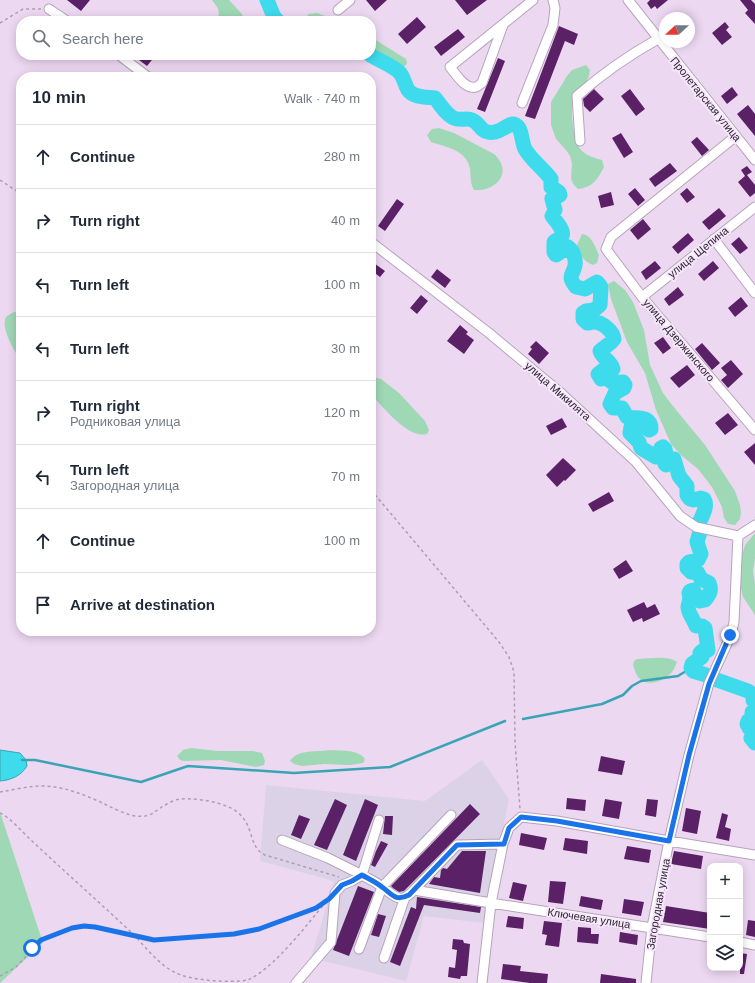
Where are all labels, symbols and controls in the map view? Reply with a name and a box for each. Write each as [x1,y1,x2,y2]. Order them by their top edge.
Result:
north arrow [659,12,695,48]
search box [16,16,376,60]
icon: search [30,27,52,49]
text: Search here [62,30,144,47]
street label: Пролетарская улица [668,54,744,144]
text: 10 min [32,88,86,107]
text: Walk · 740 m [284,91,360,106]
icon: ahead [32,146,54,168]
text: Continue [70,148,135,165]
text: 280 m [324,149,360,164]
icon: right [32,210,54,232]
text: Turn right [70,212,140,229]
text: 40 m [331,213,360,228]
street label: улица Щепина [665,223,731,280]
icon: left [32,274,54,296]
text: Turn left [70,276,129,293]
text: 100 m [324,277,360,292]
street label: улица Дзержинского [641,296,717,384]
icon: left [32,338,54,360]
text: Turn left [70,340,129,357]
text: 30 m [331,341,360,356]
street label: улица Микилята [523,359,594,423]
text: Turn right [70,397,140,414]
icon: right [32,402,54,424]
text: 120 m [324,405,360,420]
text: Родниковая улица [70,414,181,429]
text: Turn left [70,461,129,478]
icon: left [32,466,54,488]
text: 70 m [331,469,360,484]
text: Загородная улица [70,478,179,493]
icon: ahead [32,530,54,552]
text: Continue [70,532,135,549]
text: 100 m [324,533,360,548]
icon: arrive [32,594,54,616]
text: Arrive at destination [70,596,215,613]
route end [721,626,739,644]
street label: Загородная улица [644,857,672,951]
map controls [707,863,743,971]
button: + [707,863,743,899]
button: − [707,899,743,935]
street label: Ключевая улица [547,906,632,931]
button: layers [707,935,743,971]
route start [23,939,41,957]

